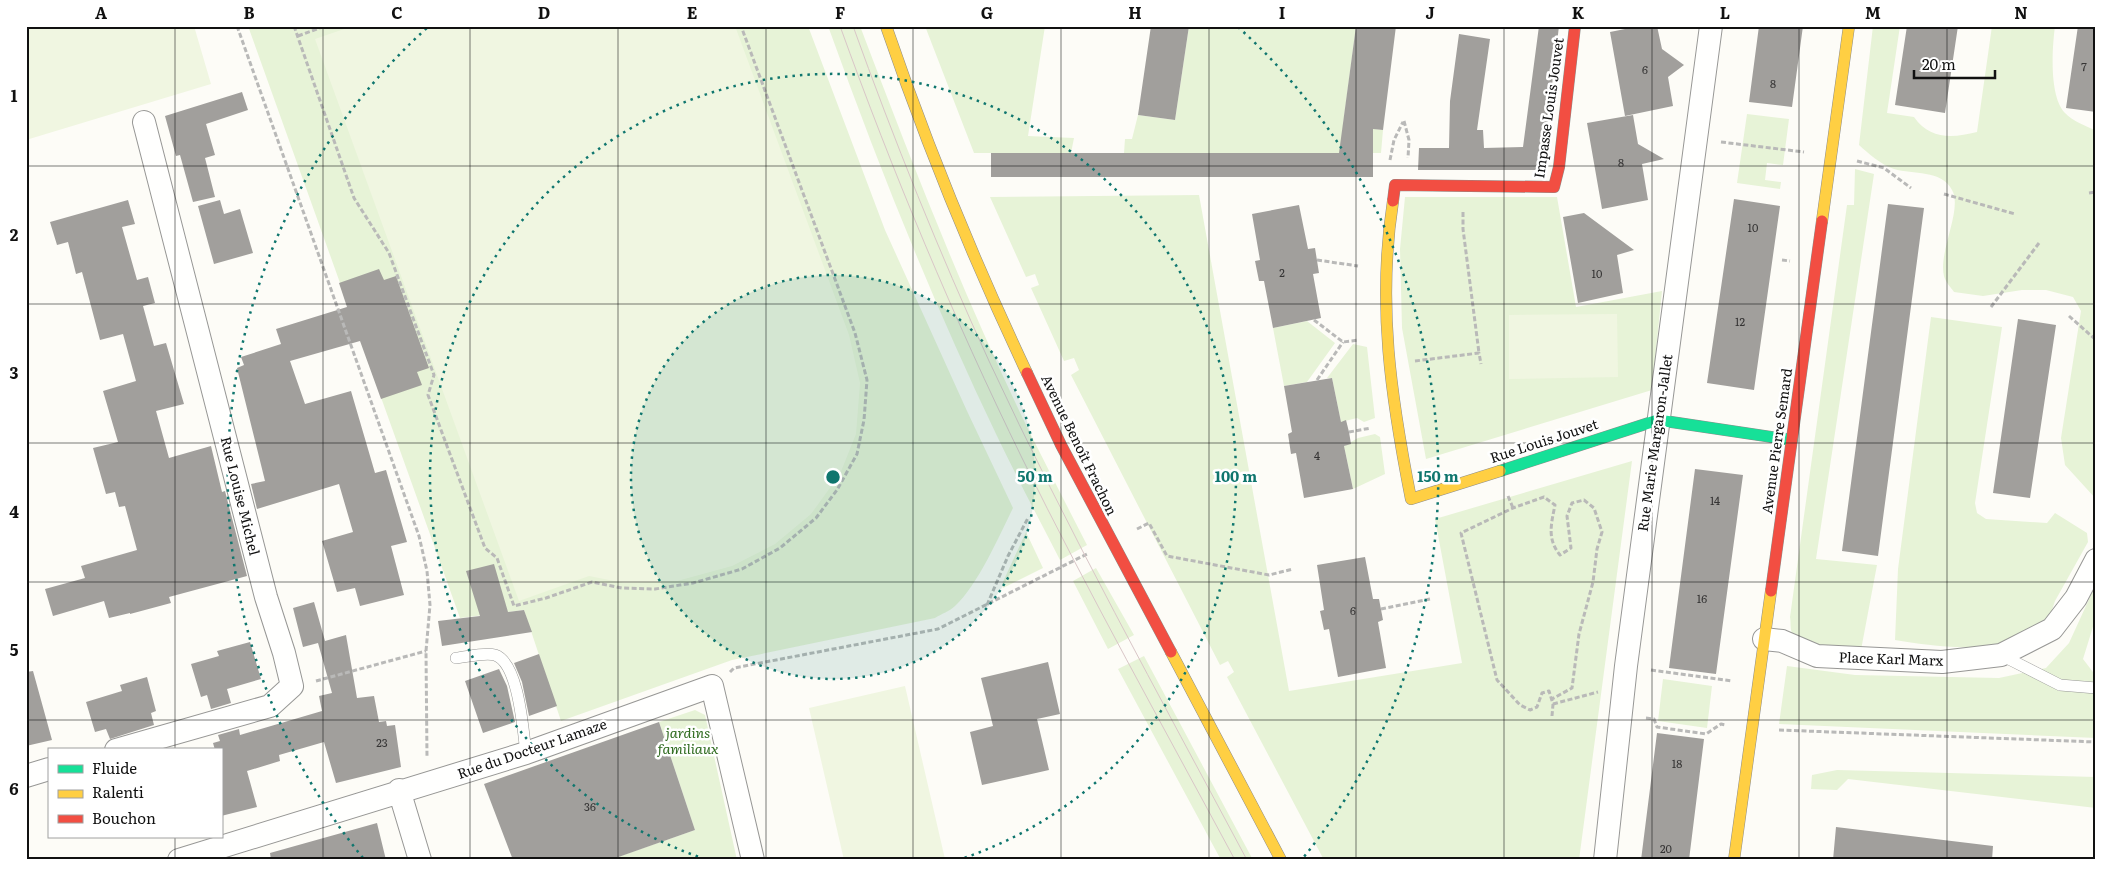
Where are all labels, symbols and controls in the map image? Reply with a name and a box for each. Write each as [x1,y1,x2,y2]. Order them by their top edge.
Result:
text: A [95,0,107,24]
text: B [243,0,255,24]
text: C [391,0,403,24]
text: D [538,0,550,24]
text: E [687,0,698,24]
text: F [835,0,845,24]
text: G [981,0,993,24]
text: H [1128,0,1142,24]
text: I [1279,0,1285,24]
text: J [1425,0,1435,24]
text: K [1572,0,1585,24]
text: L [1720,0,1730,24]
text: M [1865,0,1881,24]
text: N [2014,0,2028,24]
street label: Impasse Louis Jouvet [1528,36,1568,180]
scale bar [1914,48,1996,80]
text: 20 m [1922,52,1956,75]
house number: 7 [2081,58,2087,74]
house number: 6 [1642,61,1648,77]
house number: 8 [1770,75,1776,91]
text: 1 [11,83,18,107]
house number: 8 [1618,154,1624,170]
house number: 10 [1748,219,1758,235]
text: 2 [10,222,19,246]
house number: 2 [1279,264,1285,280]
house number: 10 [1592,265,1602,281]
house number: 12 [1735,313,1745,329]
street label: Rue Marie Margaron-Jallet [1632,352,1676,533]
text: 3 [10,360,19,384]
street label: Avenue Pierre Semard [1756,366,1796,515]
street label: Avenue Benoît Frachon [1037,371,1123,518]
street label: Rue Louis Jouvet [1487,413,1601,467]
street label: Rue Louise Michel [217,434,265,558]
house number: 4 [1314,447,1320,463]
text: 50 m [1017,464,1053,487]
text: 100 m [1215,464,1257,487]
text: 150 m [1417,464,1459,487]
centre of rings [824,468,842,486]
house number: 14 [1710,492,1720,508]
text: 4 [9,499,19,523]
house number: 16 [1697,590,1707,606]
house number: 6 [1350,602,1356,618]
text: 5 [10,637,19,661]
street label: Place Karl Marx [1838,646,1944,670]
street label: Rue du Docteur Lamaze [454,713,609,783]
park label: jardins familiaux [657,722,719,758]
house number: 23 [376,734,388,750]
legend [48,748,222,838]
house number: 18 [1672,755,1682,771]
text: Fluide [92,756,137,779]
text: 6 [9,776,19,800]
text: Ralenti [92,780,144,803]
house number: 36 [584,798,596,814]
text: Bouchon [92,806,156,829]
house number: 20 [1660,840,1672,856]

